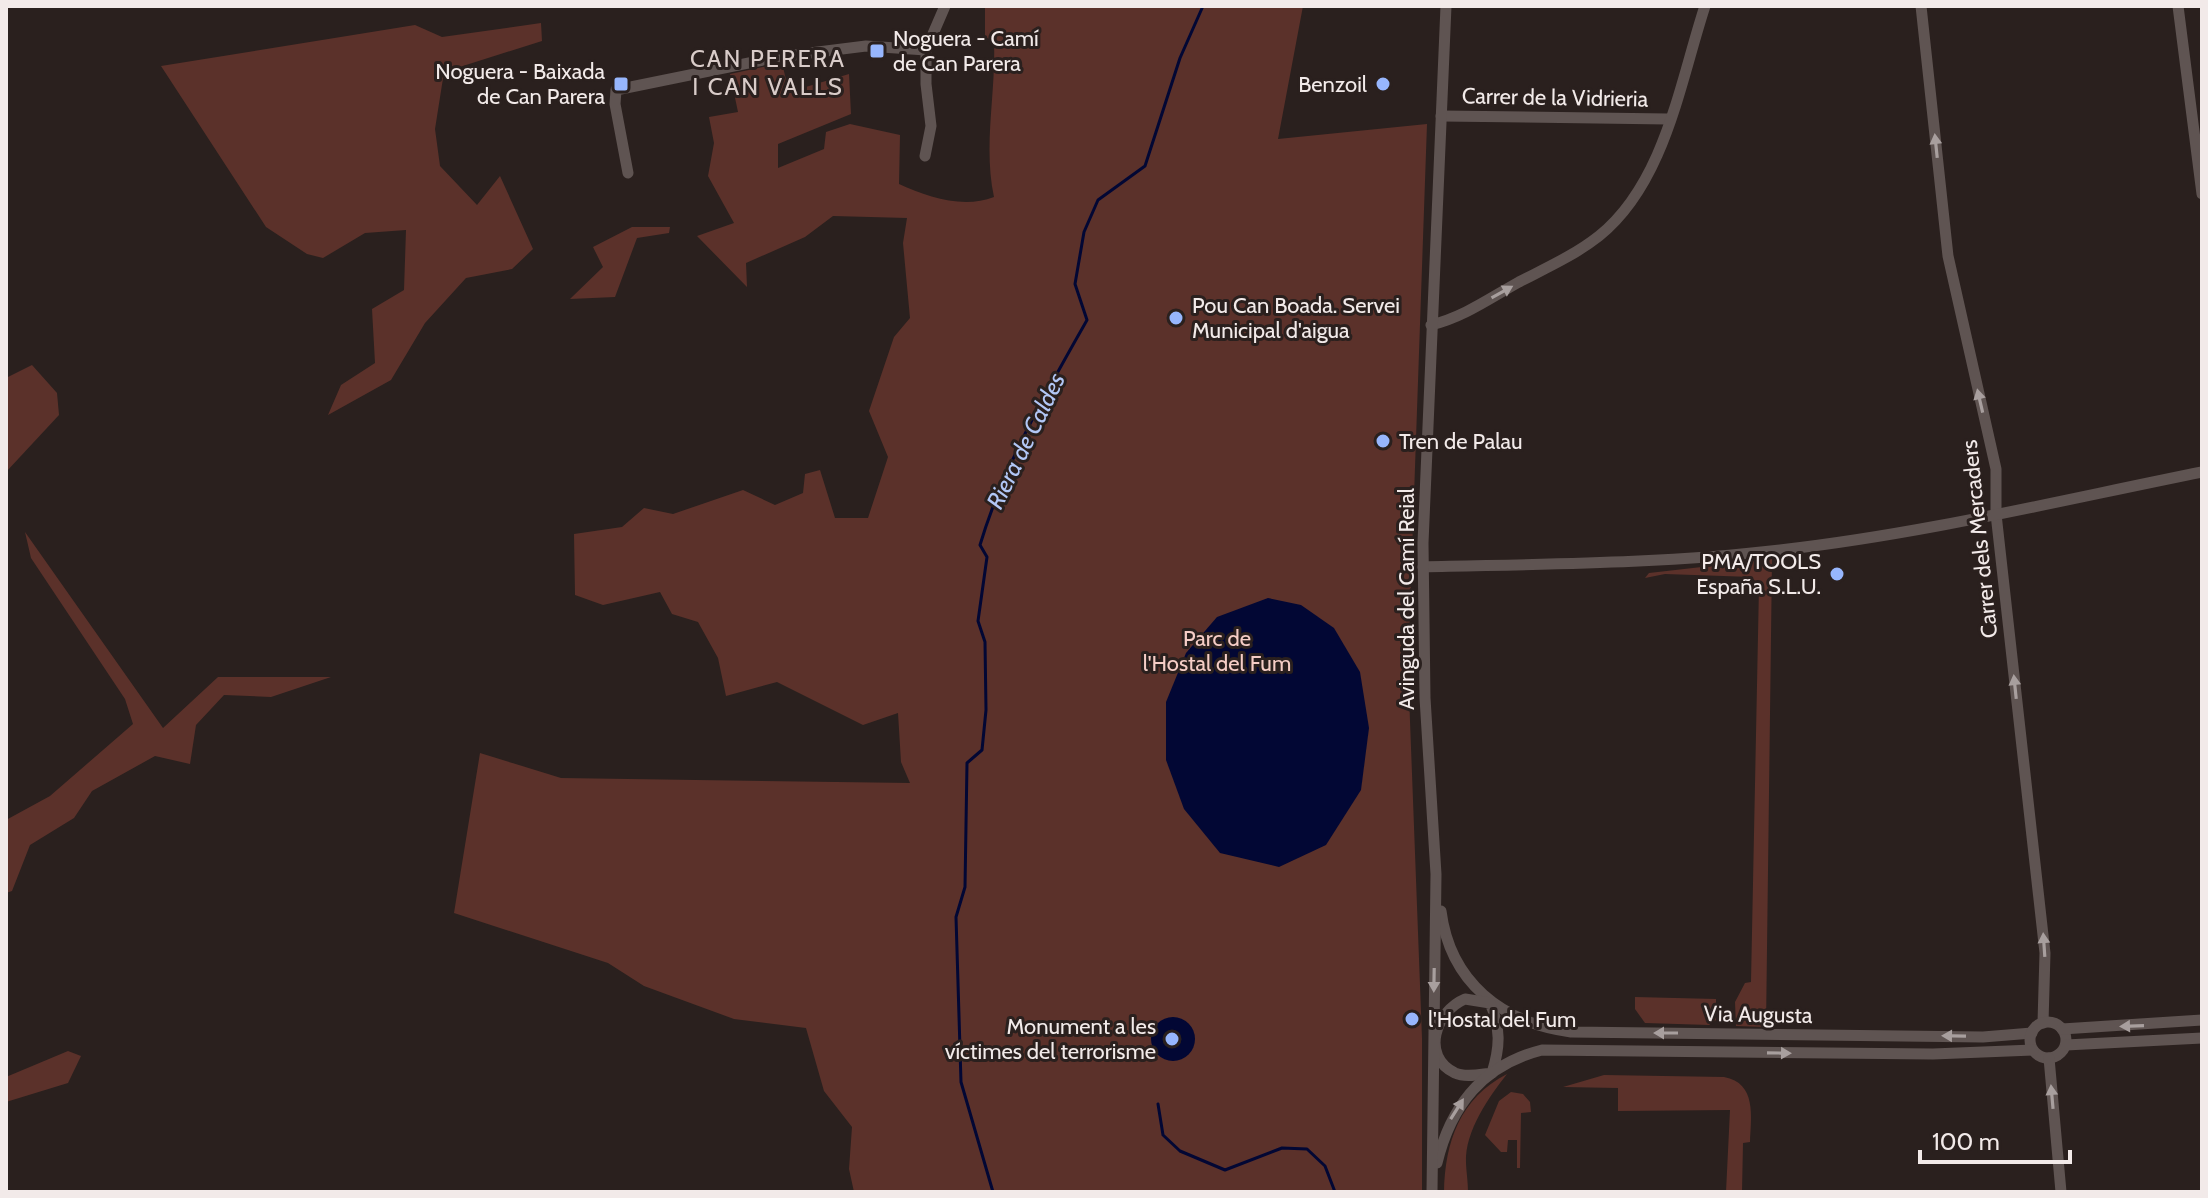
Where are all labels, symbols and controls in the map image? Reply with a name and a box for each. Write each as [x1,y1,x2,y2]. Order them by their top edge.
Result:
place label: Noguera - Camí de Can Parera [893,25,1039,77]
marker: Noguera - Camí de Can Parera [868,42,886,60]
district label: CAN PERERA I CAN VALLS [690,44,846,101]
place label: Noguera - Baixada de Can Parera [435,58,605,110]
place label: Benzoil [1298,71,1368,98]
marker: Noguera - Baixada de Can Parera [612,75,630,93]
marker: Benzoil [1374,75,1392,93]
street label: Carrer de la Vidrieria [1462,82,1649,113]
one-way arrow [1929,133,1942,158]
one-way arrow [1490,285,1513,299]
place label: Pou Can Boada. Servei Municipal d'aigua [1192,292,1400,344]
marker: Pou Can Boada. Servei Municipal d'aigua [1167,309,1185,327]
water label: Riera de Caldes [980,368,1071,513]
one-way arrow [1973,389,1986,414]
place label: Tren de Palau [1399,428,1523,455]
marker: Tren de Palau [1374,432,1392,450]
street label: Carrer dels Mercaders [1956,438,2003,639]
street label: Avinguda del Camí Reial [1393,487,1420,710]
place label: PMA/TOOLS España S.L.U. [1696,548,1821,600]
marker: PMA/TOOLS España S.L.U. [1828,565,1846,583]
park label: Parc de l'Hostal del Fum [1143,625,1291,677]
one-way arrow [2009,674,2022,699]
one-way arrow [2037,932,2050,957]
one-way arrow [1428,968,1441,993]
street label: Via Augusta [1703,1000,1813,1029]
place label: l'Hostal del Fum [1428,1006,1576,1033]
marker: l'Hostal del Fum [1403,1010,1421,1028]
place label: Monument a les víctimes del terrorisme [945,1013,1156,1065]
one-way arrow [2119,1019,2144,1032]
one-way arrow [1653,1027,1678,1039]
marker: Monument a les víctimes del terrorisme [1163,1030,1181,1048]
one-way arrow [1941,1030,1966,1043]
one-way arrow [1767,1046,1792,1059]
one-way arrow [2046,1084,2059,1109]
one-way arrow [1449,1098,1464,1121]
scale bar [1920,1114,2070,1164]
text: 100 m [1932,1127,2000,1156]

